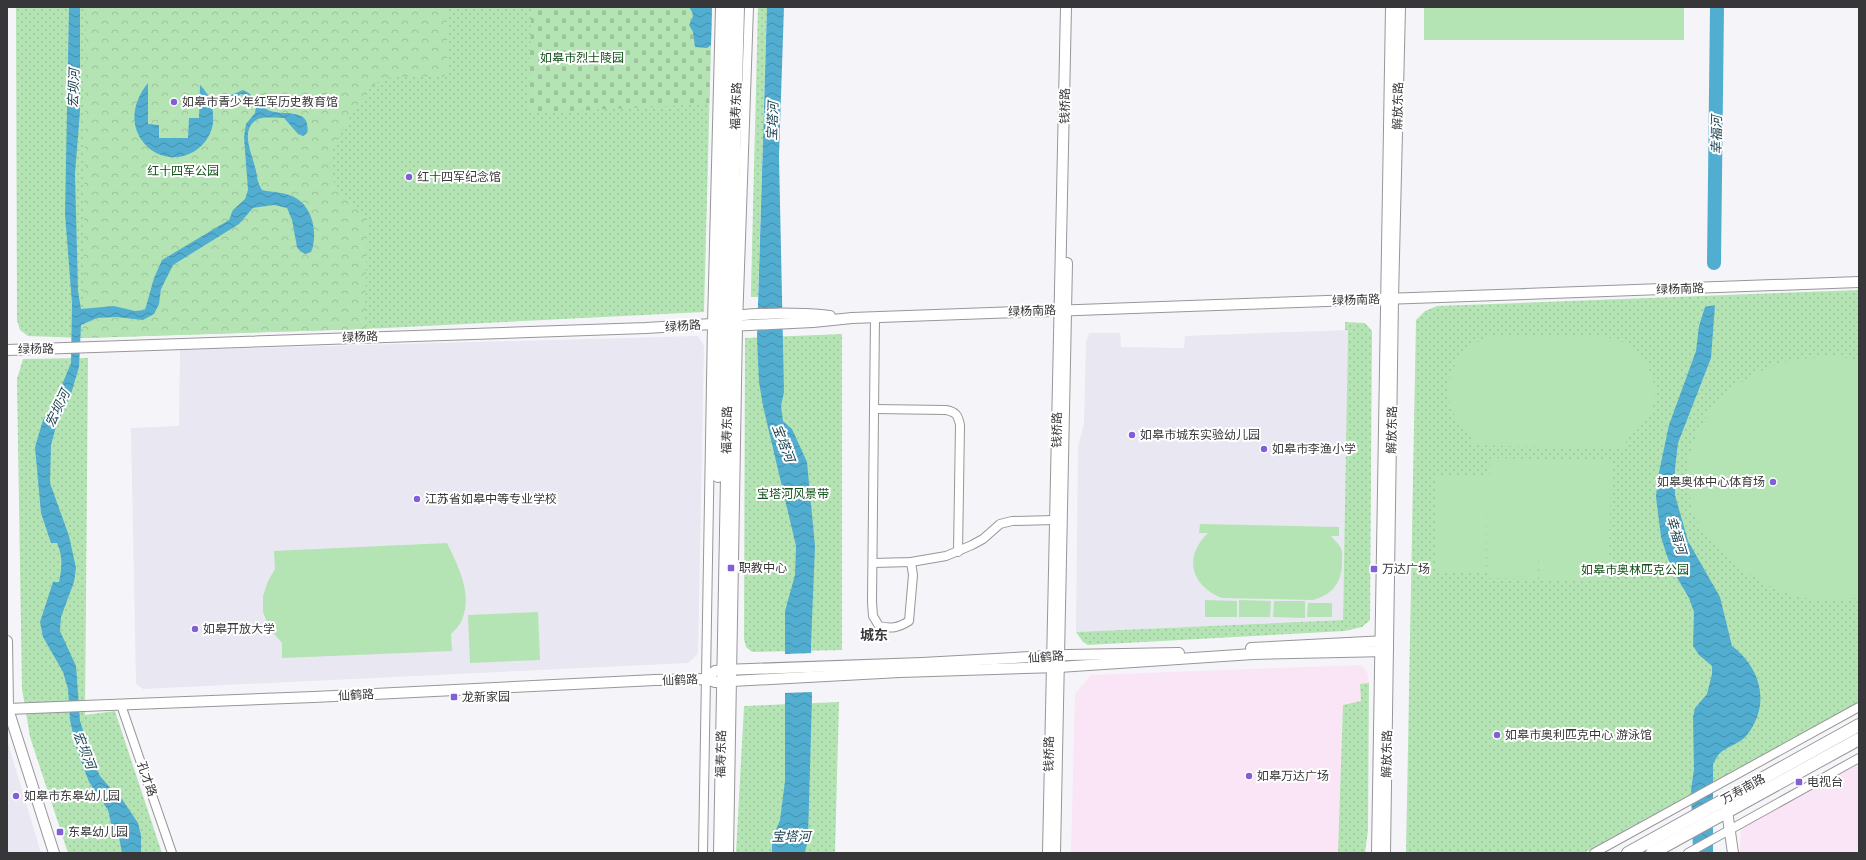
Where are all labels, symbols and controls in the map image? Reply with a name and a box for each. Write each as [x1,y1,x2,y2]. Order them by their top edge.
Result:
park label: 如皋市烈士陵园 [540,49,624,66]
water label: 宏坝河 [63,65,83,108]
street label: 福寿东路 [726,82,745,130]
street label: 解放东路 [1389,82,1406,130]
street label: 钱桥路 [1056,88,1073,124]
place label: 如皋市青少年红军历史教育馆 [182,93,338,110]
marker: 如皋市青少年红军历史教育馆 [169,97,179,107]
water label: 宝塔河 [762,98,782,141]
water label: 幸福河 [1707,112,1725,155]
park label: 红十四军公园 [147,162,219,179]
place label: 红十四军纪念馆 [417,168,501,185]
marker: 红十四军纪念馆 [404,172,414,182]
street label: 绿杨南路 [1656,279,1704,298]
street label: 绿杨南路 [1332,290,1380,309]
street label: 绿杨南路 [1008,301,1056,320]
street label: 绿杨路 [664,316,702,335]
street label: 绿杨路 [342,327,378,346]
street label: 绿杨路 [18,340,54,357]
water label: 宏坝河 [40,384,75,429]
street label: 福寿东路 [718,406,735,454]
street label: 解放东路 [1383,406,1400,454]
street label: 钱桥路 [1048,412,1065,448]
water label: 宝塔河 [769,422,800,467]
place label: 如皋市城东实验幼儿园 [1140,426,1260,443]
marker: 如皋市城东实验幼儿园 [1127,430,1137,440]
place label: 如皋市李渔小学 [1272,440,1356,457]
marker: 如皋市李渔小学 [1259,444,1269,454]
place label: 如皋奥体中心体育场 [1657,473,1765,490]
marker: 如皋奥体中心体育场 [1768,477,1778,487]
park label: 宝塔河风景带 [757,485,829,502]
place label: 江苏省如皋中等专业学校 [425,490,557,507]
marker: 江苏省如皋中等专业学校 [412,494,422,504]
water label: 幸福河 [1663,514,1692,559]
place label: 职教中心 [739,559,787,576]
place label: 万达广场 [1382,560,1430,577]
park label: 如皋市奥林匹克公园 [1581,561,1689,578]
marker: 职教中心 [726,563,736,573]
marker: 万达广场 [1369,564,1379,574]
place label: 如皋开放大学 [203,620,275,637]
marker: 如皋开放大学 [190,624,200,634]
district label: 城东 [860,625,888,644]
street label: 仙鹤路 [1027,647,1065,666]
street label: 仙鹤路 [662,670,698,689]
street label: 仙鹤路 [338,685,374,704]
place label: 龙新家园 [462,688,510,705]
marker: 龙新家园 [449,692,459,702]
place label: 如皋市奥利匹克中心 游泳馆 [1505,726,1652,743]
water label: 宏坝河 [70,729,101,774]
street label: 福寿东路 [712,730,729,778]
street label: 解放东路 [1378,730,1395,778]
marker: 如皋市奥利匹克中心 游泳馆 [1492,730,1502,740]
street label: 钱桥路 [1040,736,1057,772]
street label: 孔才路 [134,759,161,799]
place label: 如皋万达广场 [1257,767,1329,784]
street label: 万寿南路 [1718,769,1768,808]
marker: 如皋万达广场 [1244,771,1254,781]
place label: 电视台 [1807,773,1843,790]
marker: 电视台 [1794,777,1804,787]
place label: 如皋市东皋幼儿园 [24,787,120,804]
marker: 如皋市东皋幼儿园 [11,791,21,801]
place label: 东皋幼儿园 [68,823,128,840]
marker: 东皋幼儿园 [55,827,65,837]
water label: 宝塔河 [771,827,813,845]

